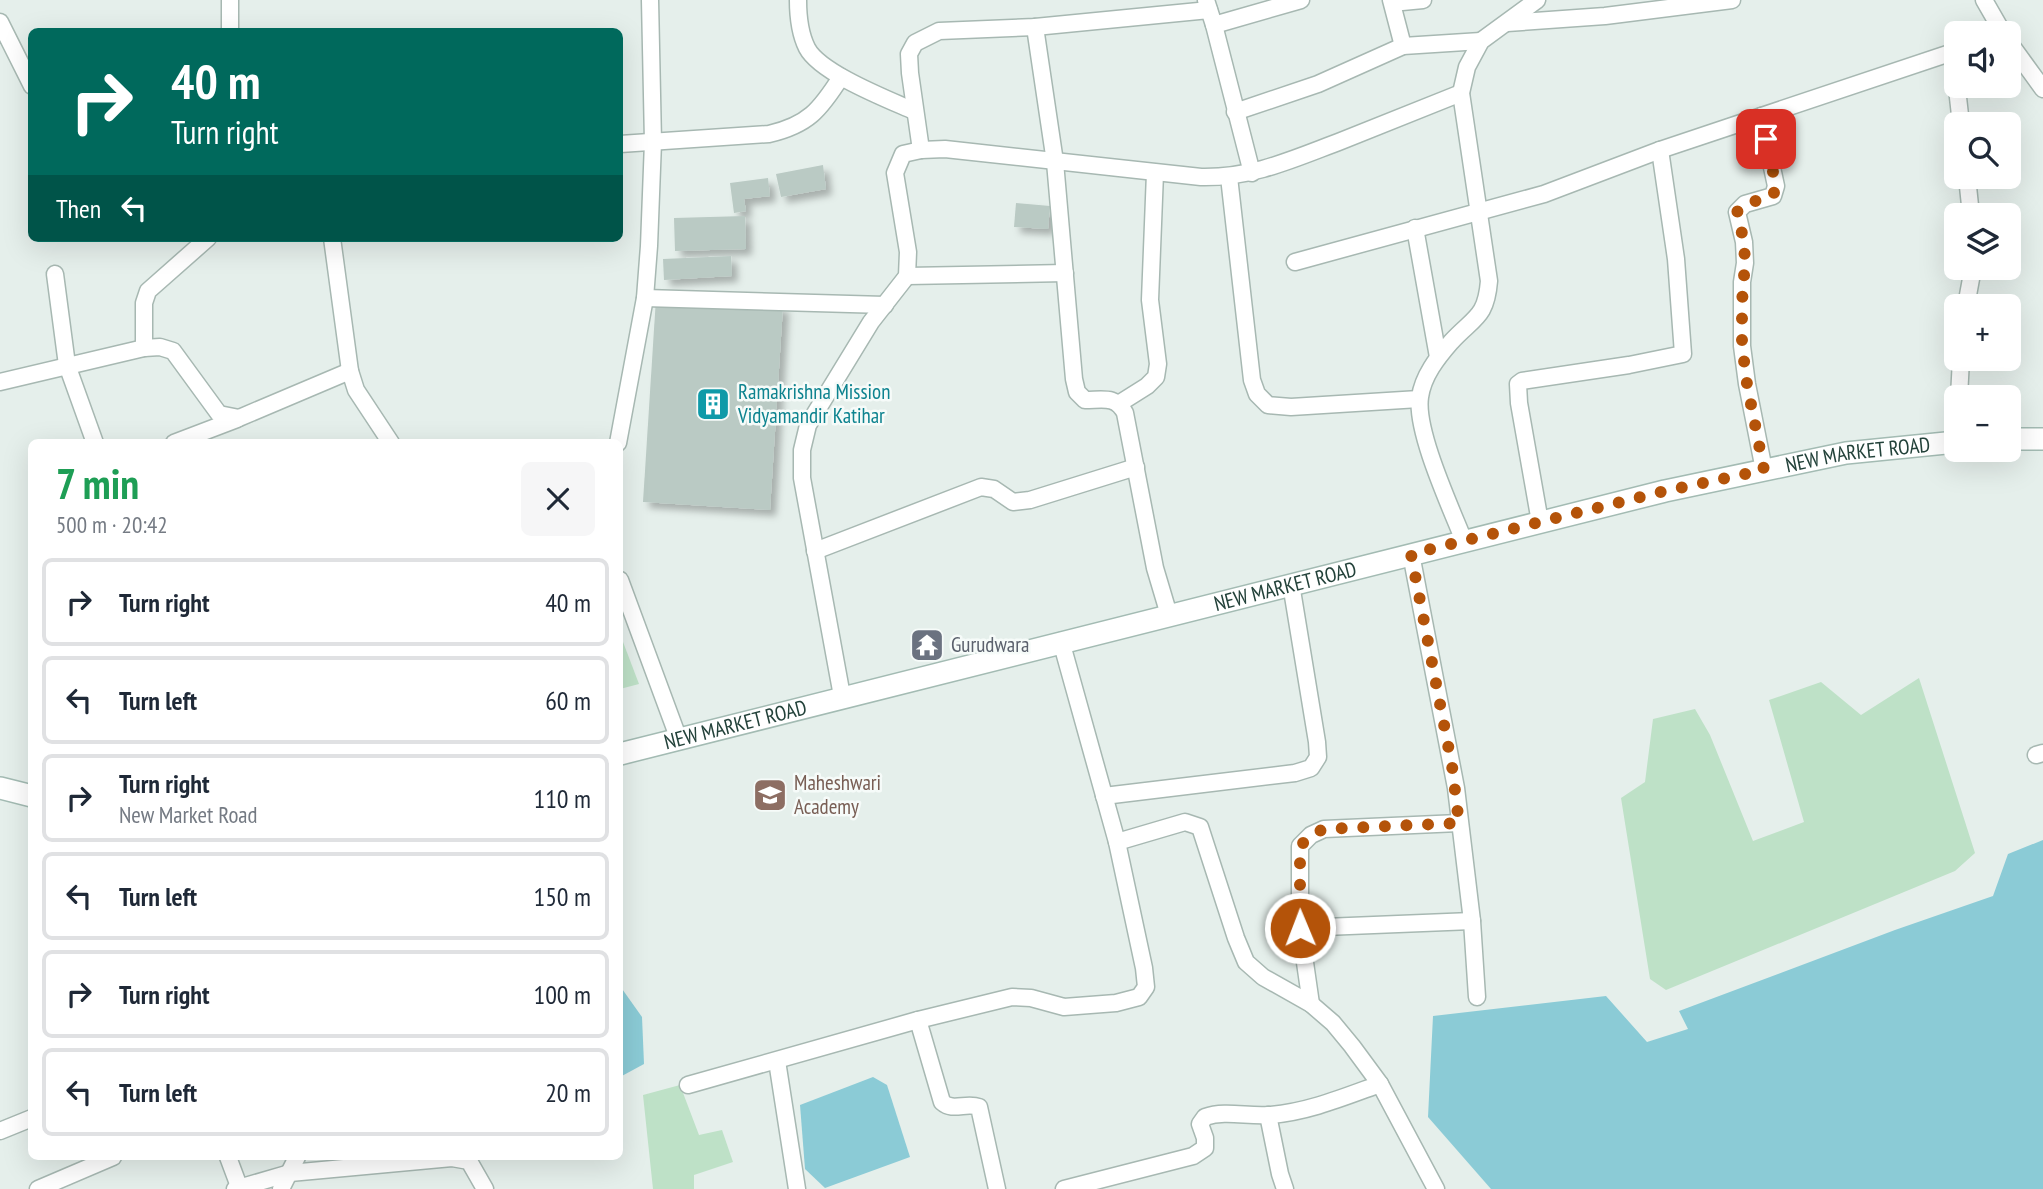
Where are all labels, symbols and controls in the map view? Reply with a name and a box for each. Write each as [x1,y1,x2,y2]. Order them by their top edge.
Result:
map controls [1944,21,2021,462]
button: sound [1944,21,2021,98]
text: 40 m [171,49,260,113]
icon: right [56,56,147,147]
pin [1736,109,1796,169]
text: Turn right [171,111,279,153]
button: search [1944,112,2021,189]
icon: arrive [1747,120,1785,158]
icon: left [115,189,153,227]
text: Then [56,192,101,225]
button: layers [1944,203,2021,280]
button: + [1944,294,2021,371]
place label: Ramakrishna Mission Vidyamandir Katihar [737,378,890,429]
building icon: Ramakrishna Mission Vidyamandir Katihar [694,385,732,423]
button: − [1944,385,2021,462]
street label: NEW MARKET ROAD [1783,431,1931,478]
text: 7 min [56,456,139,511]
button: close [521,462,595,536]
text: 500 m · 20:42 [56,510,168,539]
street label: NEW MARKET ROAD [1211,555,1359,617]
icon: right [60,583,98,621]
text: Turn right [119,586,210,619]
text: 40 m [545,586,591,619]
temple icon: Gurudwara [908,626,946,664]
place label: Gurudwara [951,631,1029,658]
icon: left [60,681,98,719]
text: Turn left [119,684,197,717]
text: 60 m [545,684,591,717]
street label: NEW MARKET ROAD [661,694,809,755]
text: Turn right [119,767,210,800]
place label: Maheshwari Academy [794,769,881,820]
school or university icon: Maheshwari Academy [751,776,789,814]
icon: right [60,779,98,817]
text: 110 m [533,782,591,815]
text: New Market Road [119,800,257,829]
icon: left [60,877,98,915]
text: Turn left [119,880,197,913]
text: 150 m [533,880,591,913]
position arrow [1263,891,1337,965]
icon: right [60,975,98,1013]
text: Turn right [119,978,210,1011]
text: 100 m [533,978,591,1011]
icon: left [60,1073,98,1111]
text: Turn left [119,1076,197,1109]
text: 20 m [545,1076,591,1109]

